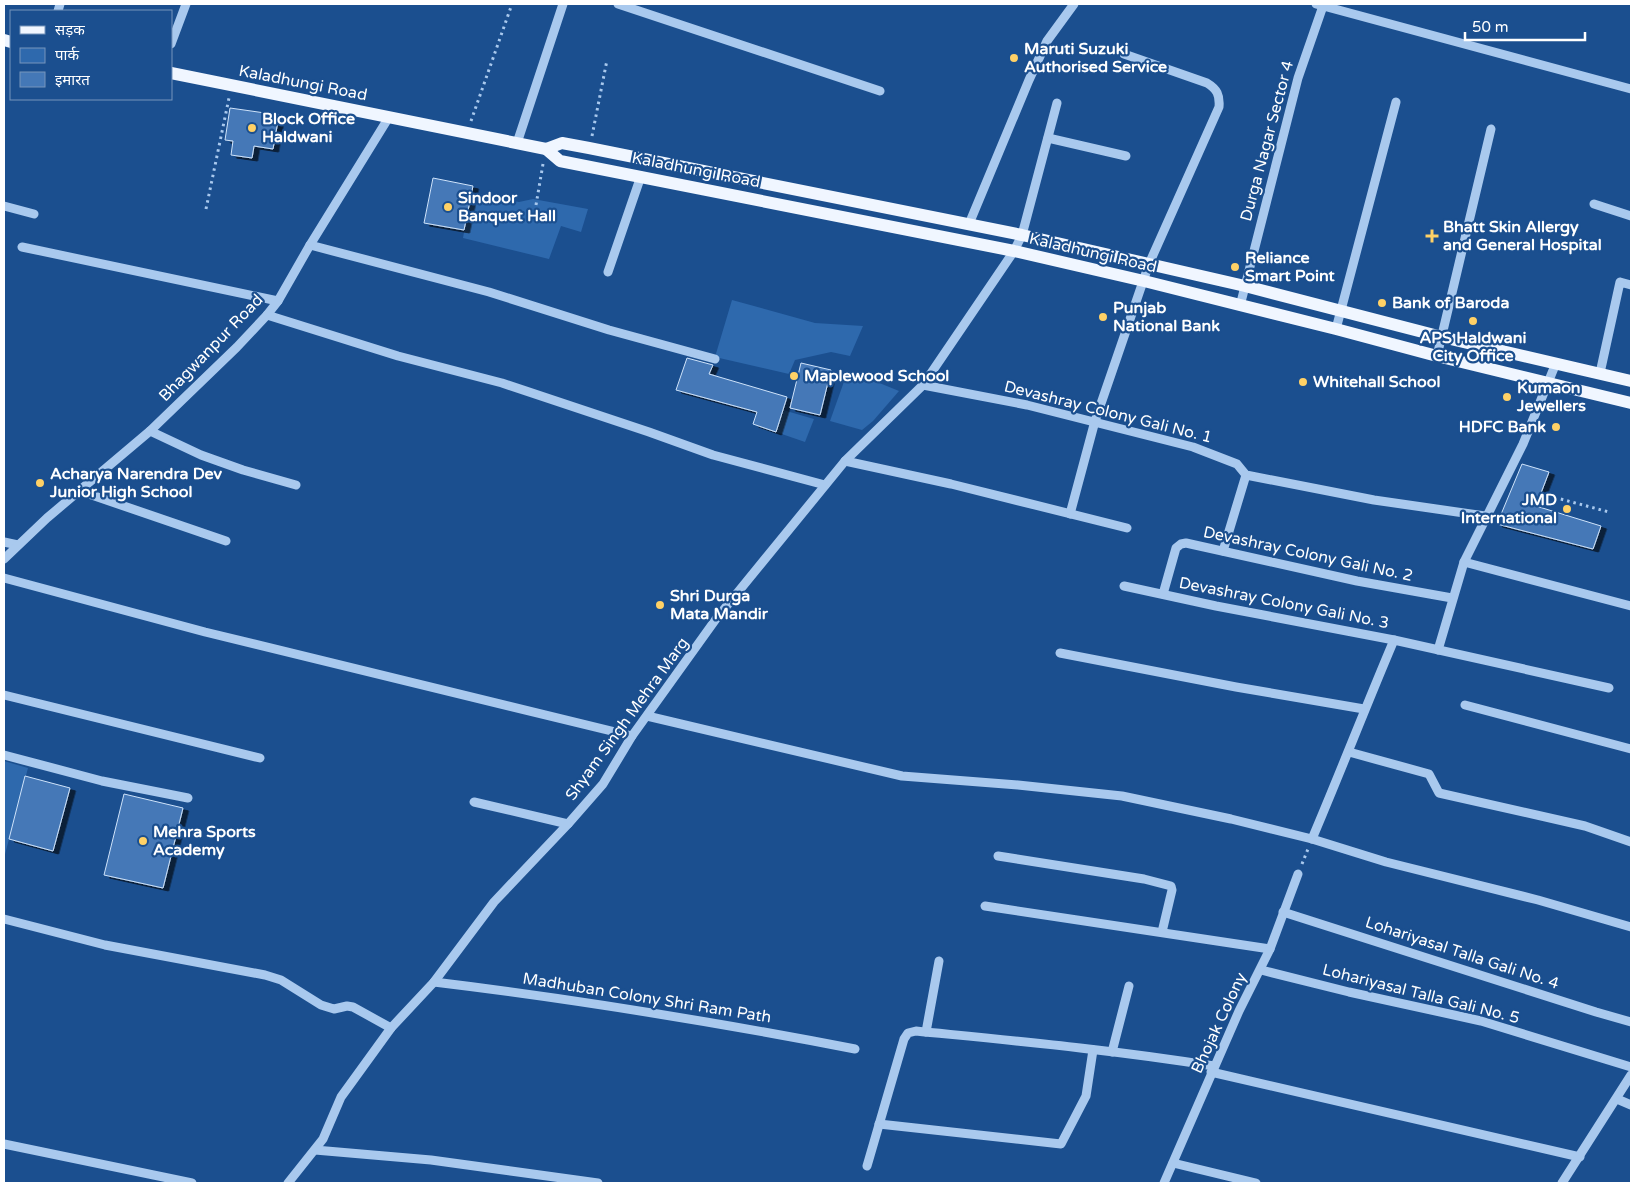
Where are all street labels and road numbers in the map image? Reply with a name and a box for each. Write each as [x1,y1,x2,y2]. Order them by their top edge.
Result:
street label: Durga Nagar Sector 4 [1236,58,1298,224]
street label: Kaladhungi Road [237,61,369,105]
street label: Kaladhungi Road [630,148,762,192]
street label: Kaladhungi Road [1027,229,1159,277]
street label: Bhagwanpur Road [155,290,267,406]
street label: Devashray Colony Gali No. 1 [1002,376,1214,448]
street label: Devashray Colony Gali No. 2 [1201,522,1415,586]
street label: Devashray Colony Gali No. 3 [1177,573,1391,633]
street label: Shyam Singh Mehra Marg [561,633,693,805]
street label: Lohariyasal Talla Gali No. 4 [1363,912,1561,994]
street label: Lohariyasal Talla Gali No. 5 [1320,960,1522,1028]
street label: Madhuban Colony Shri Ram Path [521,968,773,1028]
street label: Bhojak Colony [1187,969,1251,1077]

